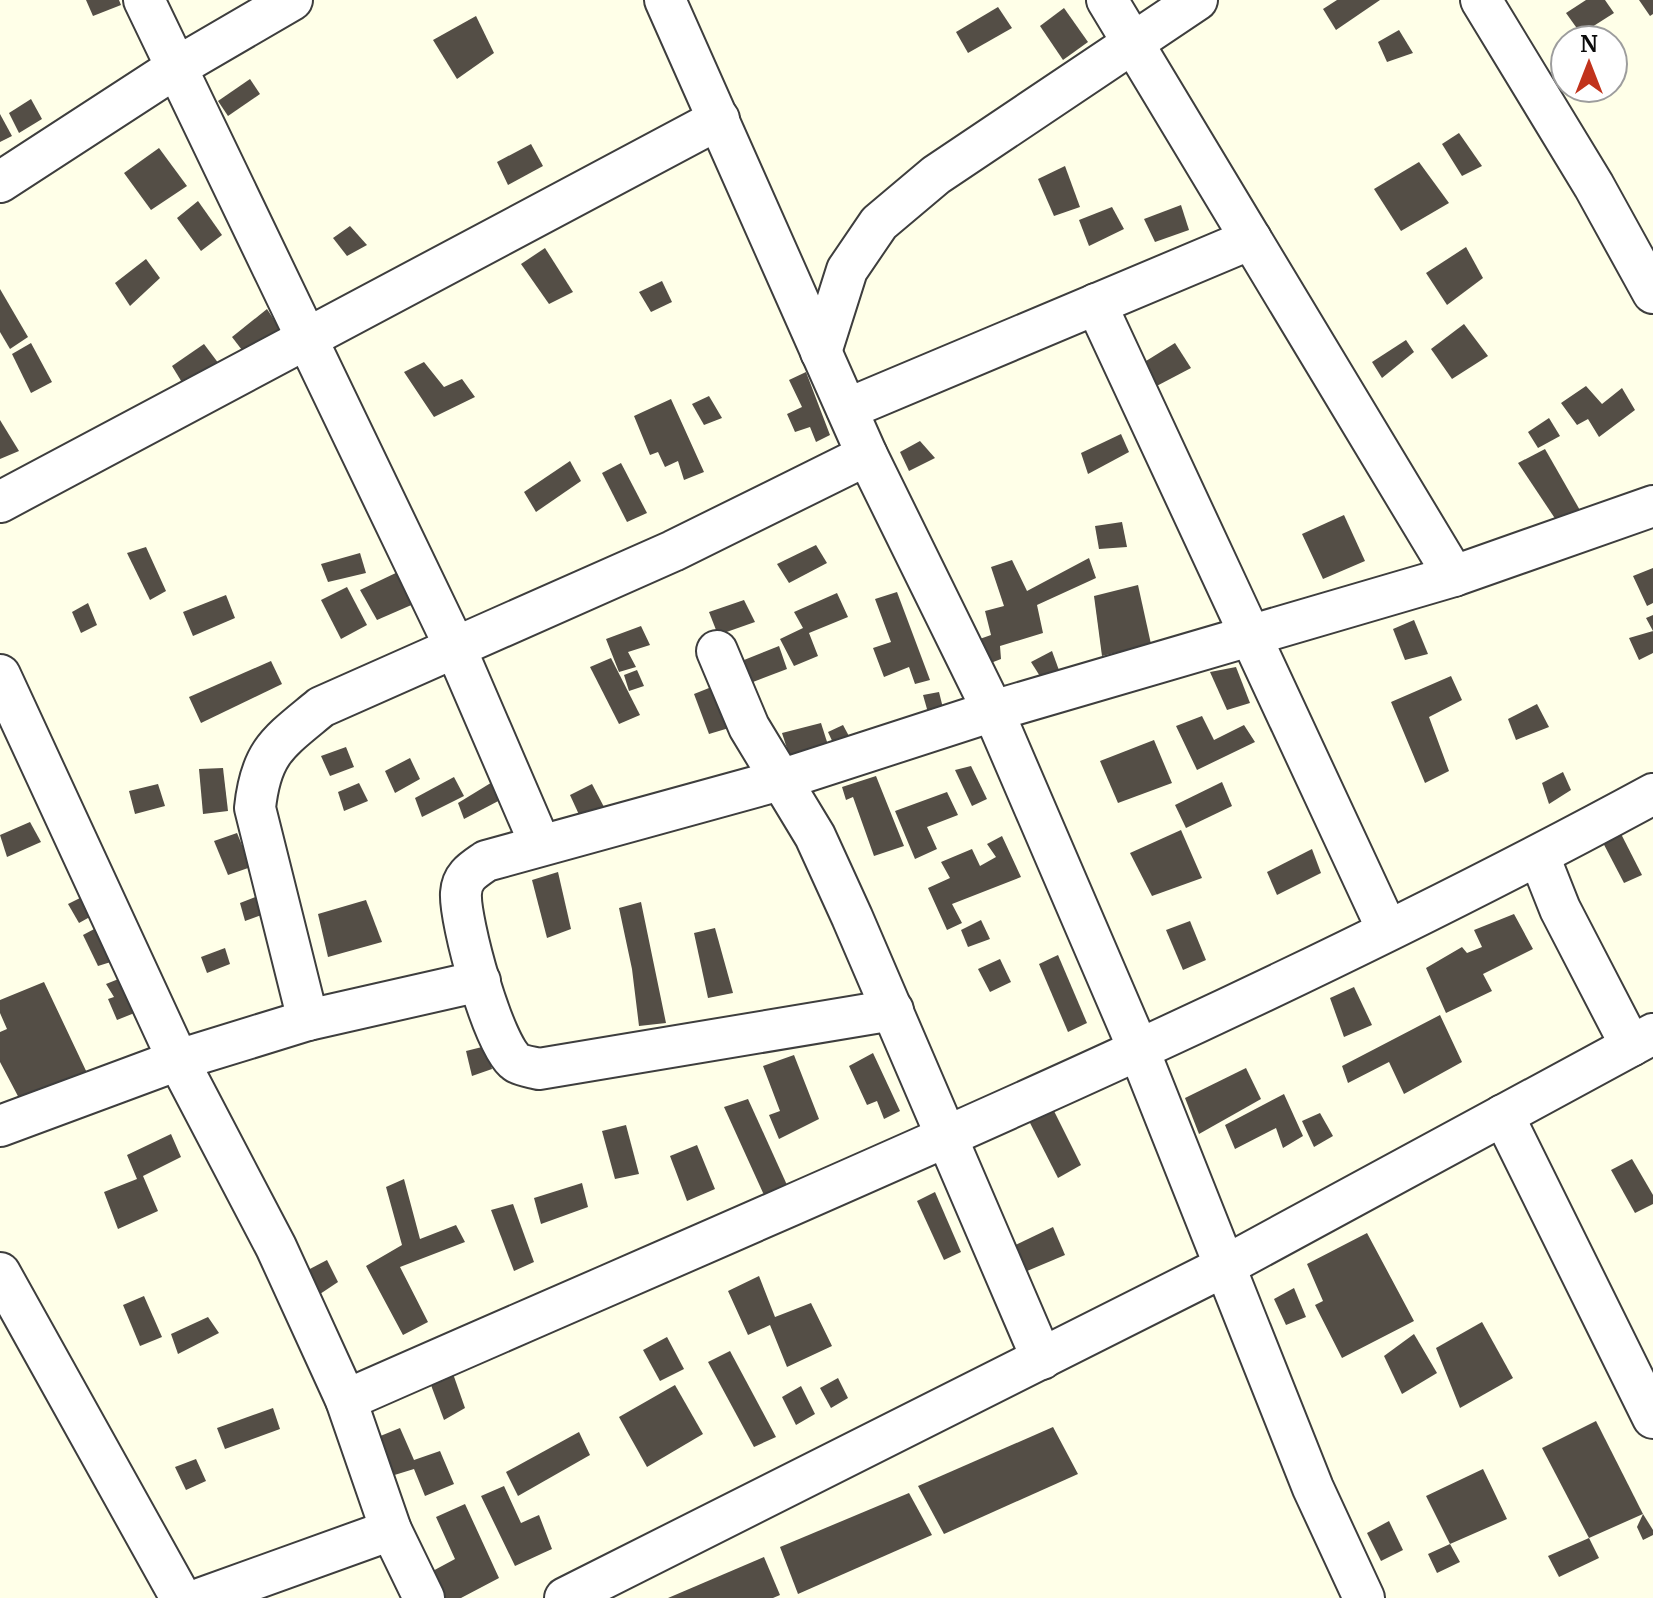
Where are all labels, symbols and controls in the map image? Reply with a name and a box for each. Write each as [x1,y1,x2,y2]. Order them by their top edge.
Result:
north arrow [1549,24,1629,104]
text: N [1580,30,1598,58]

